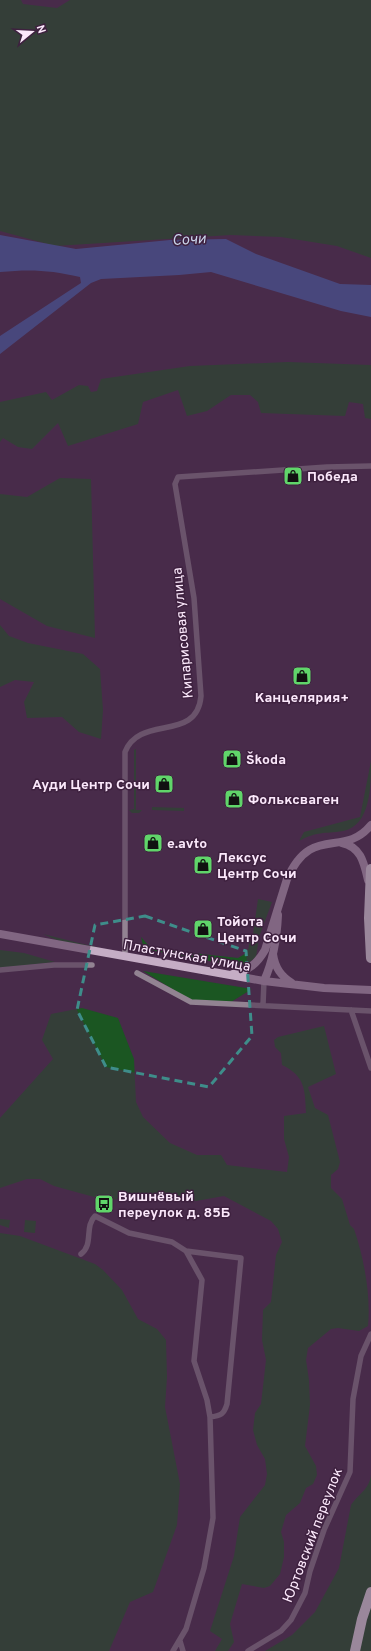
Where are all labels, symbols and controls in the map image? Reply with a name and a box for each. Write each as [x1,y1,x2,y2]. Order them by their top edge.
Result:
north arrow [12,12,52,52]
text: N [33,23,48,35]
water label: Сочи [172,230,207,251]
shop icon: Победа [282,465,304,487]
place label: Победа [307,469,358,486]
street label: Кипарисовая улица [169,567,198,699]
shop icon: Канцелярия+ [291,665,313,687]
place label: Канцелярия+ [255,690,349,707]
shop icon: Škoda [221,748,243,770]
place label: Škoda [246,751,286,769]
shop icon: Ауди Центр Сочи [153,773,175,795]
place label: Ауди Центр Сочи [32,777,150,794]
shop icon: Фольксваген [223,788,245,810]
place label: Фольксваген [248,792,339,809]
shop icon: e.avto [142,832,164,854]
place label: e.avto [167,836,207,853]
place label: Лексус Центр Сочи [217,850,297,883]
shop icon: Лексус Центр Сочи [192,854,214,876]
place label: Тойота Центр Сочи [217,914,297,947]
shop icon: Тойота Центр Сочи [192,918,214,940]
street label: Пластунская улица [122,937,252,976]
place label: Вишнёвый переулок д. 85Б [118,1189,230,1222]
bus stop icon: Вишнёвый переулок д. 85Б [93,1193,115,1215]
street label: Юртовский переулок [280,1466,347,1605]

